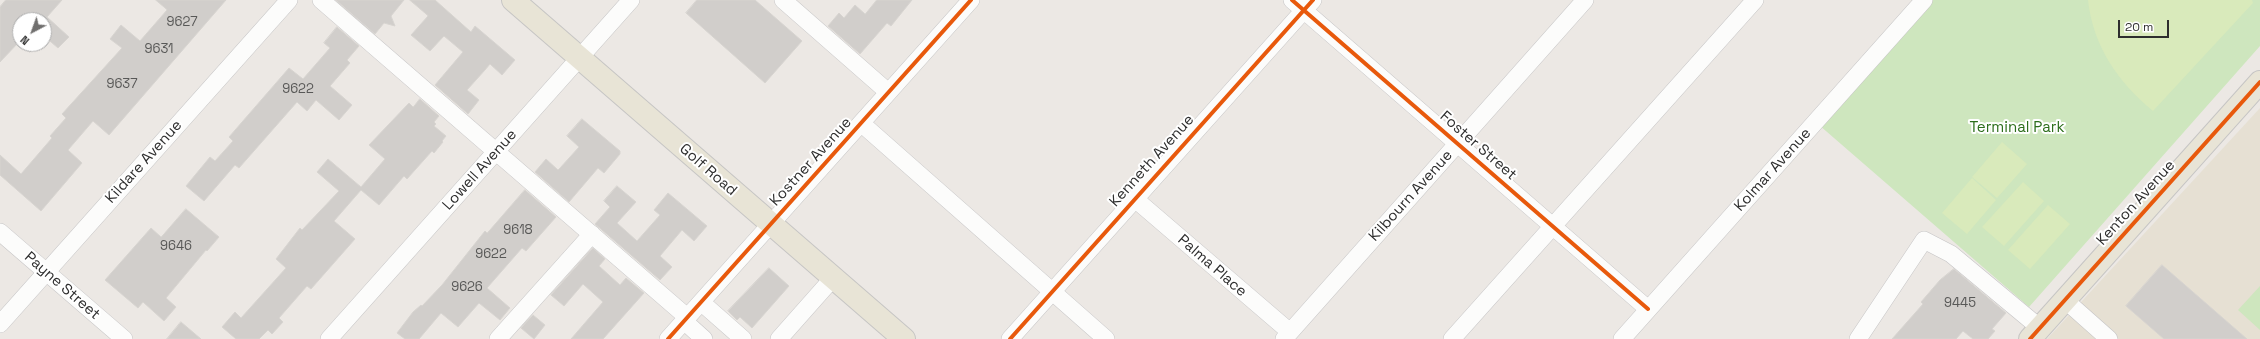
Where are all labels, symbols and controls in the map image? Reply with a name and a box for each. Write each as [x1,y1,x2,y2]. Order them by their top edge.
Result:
north arrow [12,12,52,52]
scale bar [2120,12,2171,38]
house number: 9627 [167,14,197,30]
text: 20 m [2125,19,2153,35]
text: N [17,33,32,48]
house number: 9631 [144,41,174,57]
house number: 9637 [106,76,138,92]
house number: 9622 [282,81,314,97]
street label: Foster Street [1436,108,1520,184]
street label: Kenneth Avenue [1106,111,1198,211]
street label: Kostner Avenue [766,114,856,210]
street label: Kildare Avenue [102,117,186,207]
park label: Terminal Park [1970,119,2064,137]
street label: Kolmar Avenue [1731,125,1815,215]
street label: Lowell Avenue [439,126,521,214]
street label: Golf Road [676,140,740,200]
street label: Kilbourn Avenue [1365,147,1457,245]
street label: Kenton Avenue [2093,157,2179,249]
house number: 9618 [503,222,533,238]
street label: Palma Place [1174,231,1250,301]
house number: 9646 [160,238,192,254]
house number: 9622 [475,246,507,262]
street label: Payne Street [21,248,103,324]
house number: 9626 [451,279,483,295]
house number: 9445 [1944,295,1976,311]

